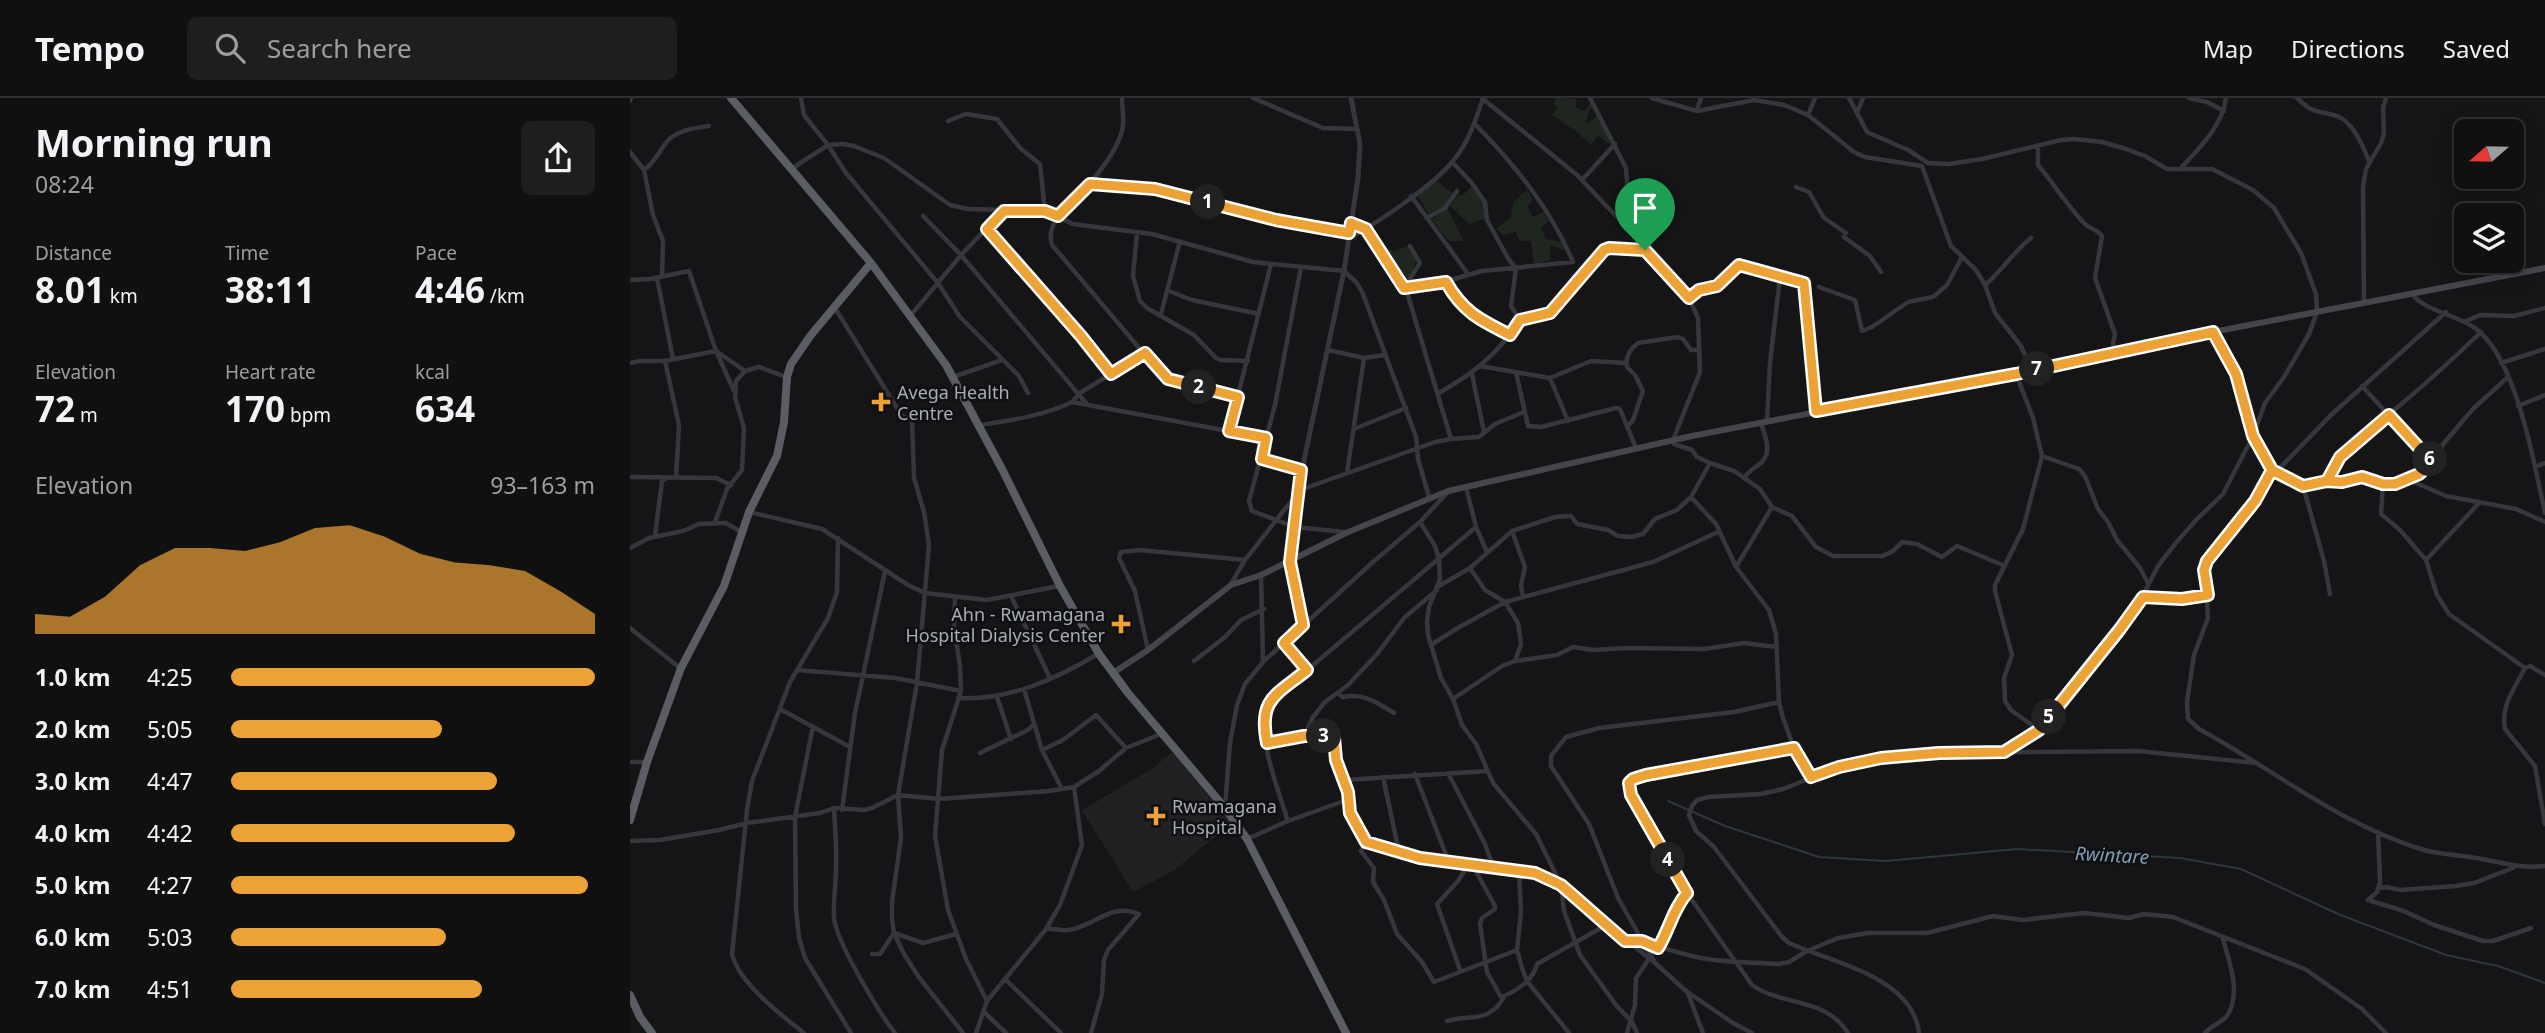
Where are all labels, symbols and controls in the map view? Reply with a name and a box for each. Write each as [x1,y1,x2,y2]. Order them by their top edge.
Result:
search box [187,17,677,80]
text: Tempo [35,26,145,71]
icon: search [211,29,249,67]
text: Search here [267,30,412,66]
text: Map [2203,32,2253,65]
text: Directions [2291,32,2405,65]
text: Saved [2443,32,2510,65]
text: Morning run [35,116,273,168]
north arrow [2454,119,2524,189]
map controls [2454,119,2524,273]
button: share [521,121,595,195]
text: 08:24 [35,168,94,200]
pin [1615,178,1675,250]
pin: 1 [1190,184,1226,220]
text: 1 [1202,188,1213,214]
icon: arrive [1626,189,1664,227]
button: layers [2454,203,2524,273]
text: Distance [35,240,112,266]
text: Time [225,240,269,266]
text: Pace [415,240,457,266]
text: 8.01 [35,266,105,313]
text: 38:11 [225,266,315,313]
text: 4:46 [415,266,485,313]
text: km [105,283,138,309]
text: /km [485,283,525,309]
pin: 7 [2020,352,2054,386]
text: 7 [2031,355,2042,381]
text: Elevation [35,359,116,385]
text: Heart rate [225,359,316,385]
text: kcal [415,359,450,385]
pin: 2 [1182,370,1216,404]
text: 2 [1193,373,1204,399]
place label: Avega Health Centre [897,380,1010,425]
text: 72 [35,385,75,432]
text: 170 [225,385,285,432]
text: 634 [415,385,475,432]
marker: Avega Health Centre [871,392,891,412]
text: m [75,402,98,428]
text: bpm [285,402,331,428]
pin: 6 [2413,442,2448,476]
text: 6 [2424,445,2435,471]
text: Elevation [35,469,133,501]
text: 93–163 m [490,469,595,501]
place label: Ahn - Rwamagana Hospital Dialysis Center [906,602,1106,647]
marker: Ahn - Rwamagana Hospital Dialysis Center [1111,614,1131,634]
text: 1.0 km [35,661,110,693]
text: 4:25 [147,661,193,693]
pin: 5 [2032,700,2066,734]
text: 5 [2043,703,2054,729]
text: 2.0 km [35,713,110,745]
text: 5:05 [147,713,193,745]
pin: 3 [1306,718,1342,754]
text: 3 [1318,722,1329,748]
text: 3.0 km [35,765,110,797]
text: 4:47 [147,765,193,797]
place label: Rwamagana Hospital [1172,794,1277,839]
marker: Rwamagana Hospital [1146,806,1166,826]
text: 4.0 km [35,817,110,849]
text: 4:42 [147,817,193,849]
water label: Rwintare [2074,840,2150,870]
pin: 4 [1650,842,1686,878]
text: 4 [1662,846,1673,872]
text: 5.0 km [35,869,110,901]
text: 4:27 [147,869,193,901]
text: 6.0 km [35,921,110,953]
text: 5:03 [147,921,193,953]
text: 7.0 km [35,973,110,1005]
text: 4:51 [147,973,193,1005]

